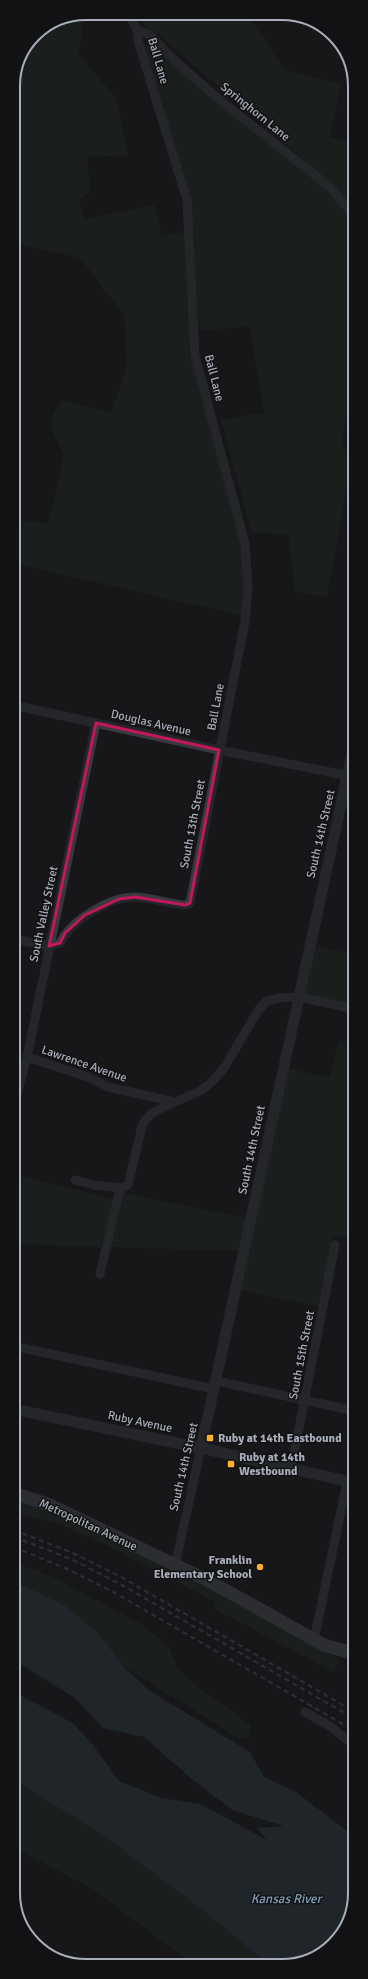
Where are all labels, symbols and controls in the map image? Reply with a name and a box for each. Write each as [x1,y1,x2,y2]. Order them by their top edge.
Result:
street label: Ball Lane [144,36,172,86]
street label: Springhorn Lane [217,79,293,145]
street label: Ball Lane [201,353,227,403]
street label: Ball Lane [204,682,228,732]
street label: Douglas Avenue [109,706,193,740]
street label: South 13th Street [177,778,209,870]
street label: South 14th Street [304,788,338,880]
street label: South Valley Street [27,865,61,963]
street label: Lawrence Avenue [39,1042,129,1086]
street label: South 14th Street [235,1104,269,1196]
street label: South 15th Street [286,1309,318,1401]
street label: Ruby Avenue [106,1408,174,1436]
street label: South 14th Street [167,1421,201,1513]
place label: Ruby at 14th Eastbound [218,1431,342,1446]
marker: Ruby at 14th Eastbound [205,1433,215,1443]
place label: Ruby at 14th Westbound [239,1450,305,1479]
marker: Ruby at 14th Westbound [226,1459,236,1469]
street label: Metropolitan Avenue [37,1496,139,1554]
place label: Franklin Elementary School [154,1553,252,1582]
marker: Franklin Elementary School [255,1562,265,1572]
water label: Kansas River [251,1891,323,1907]

